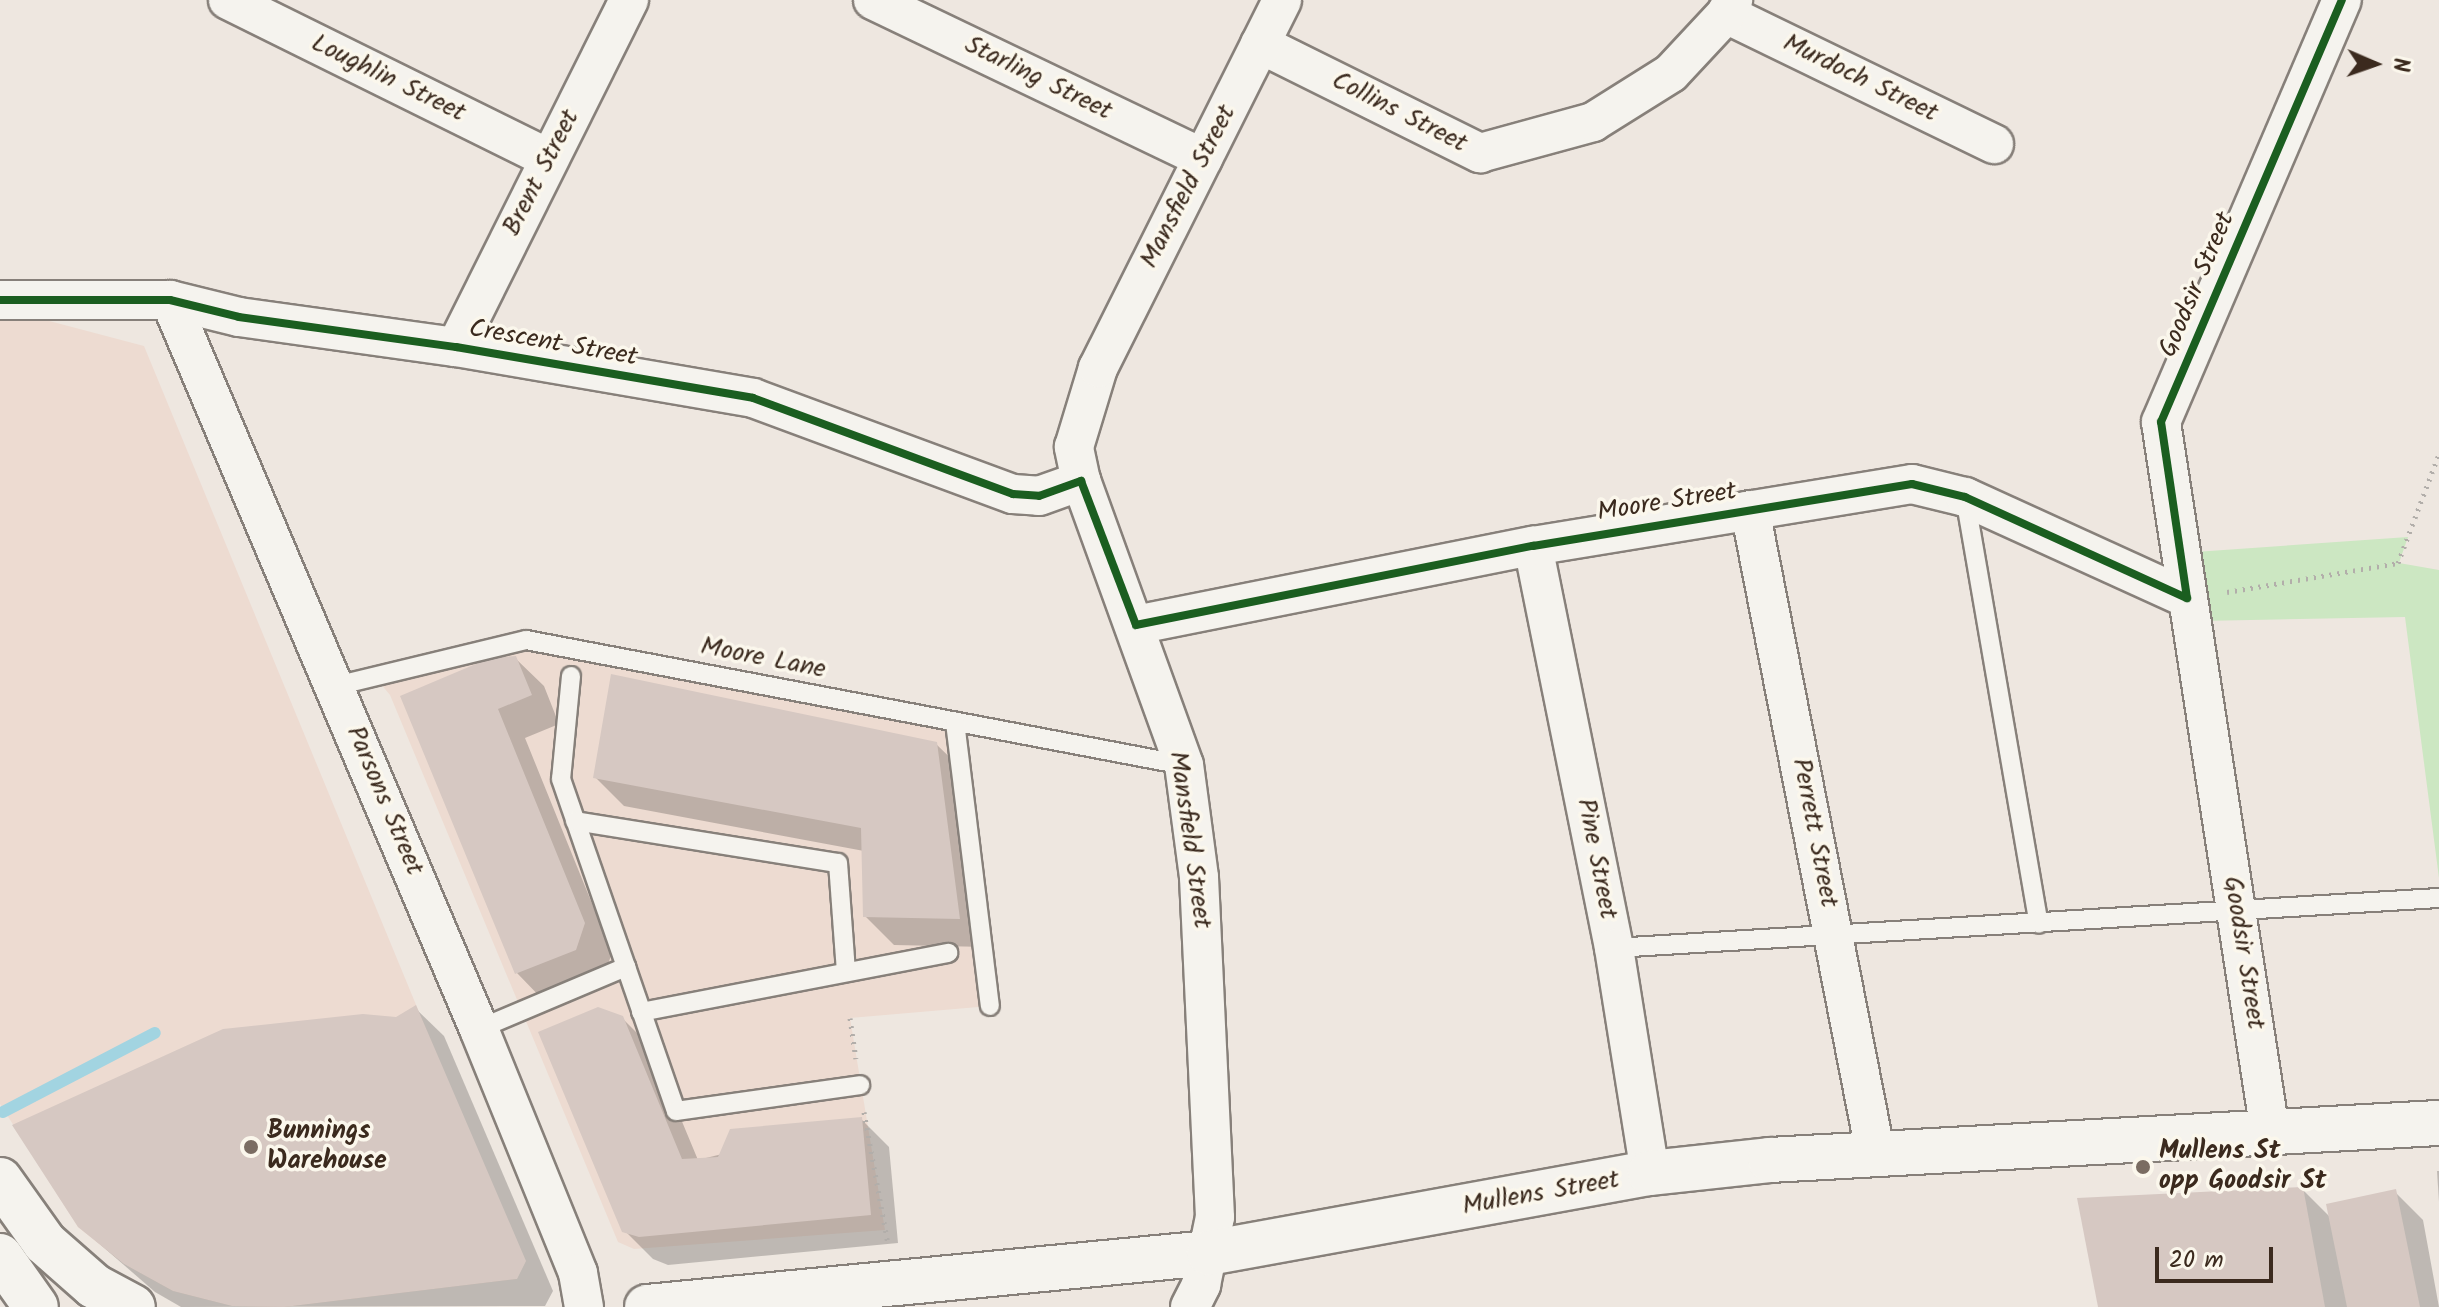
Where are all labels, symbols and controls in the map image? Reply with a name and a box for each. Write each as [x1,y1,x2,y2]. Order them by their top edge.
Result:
north arrow [2335,24,2415,104]
street label: Loughlin Street [306,28,470,130]
street label: Murdoch Street [1778,28,1942,130]
street label: Starling Street [959,30,1117,128]
text: N [2382,57,2417,72]
street label: Collins Street [1326,66,1472,160]
street label: Mansfield Street [1135,100,1243,274]
street label: Brent Street [497,105,587,241]
street label: Goodsir Street [2153,208,2243,362]
street label: Crescent Street [466,314,640,374]
street label: Moore Street [1595,477,1739,529]
street label: Moore Lane [698,632,828,686]
street label: Parsons Street [339,722,429,880]
street label: Mansfield Street [1161,749,1217,931]
street label: Perrett Street [1784,756,1844,910]
street label: Pine Street [1569,796,1623,922]
street label: Goodsir Street [2215,874,2271,1032]
place label: Bunnings Warehouse [267,1116,387,1178]
place label: Mullens St opp Goodsir St [2159,1136,2326,1198]
marker: Bunnings Warehouse [242,1138,260,1156]
marker: Mullens St opp Goodsir St [2134,1158,2152,1176]
street label: Mullens Street [1460,1165,1622,1223]
scale bar [2159,1231,2277,1281]
text: 20 m [2169,1241,2224,1280]

